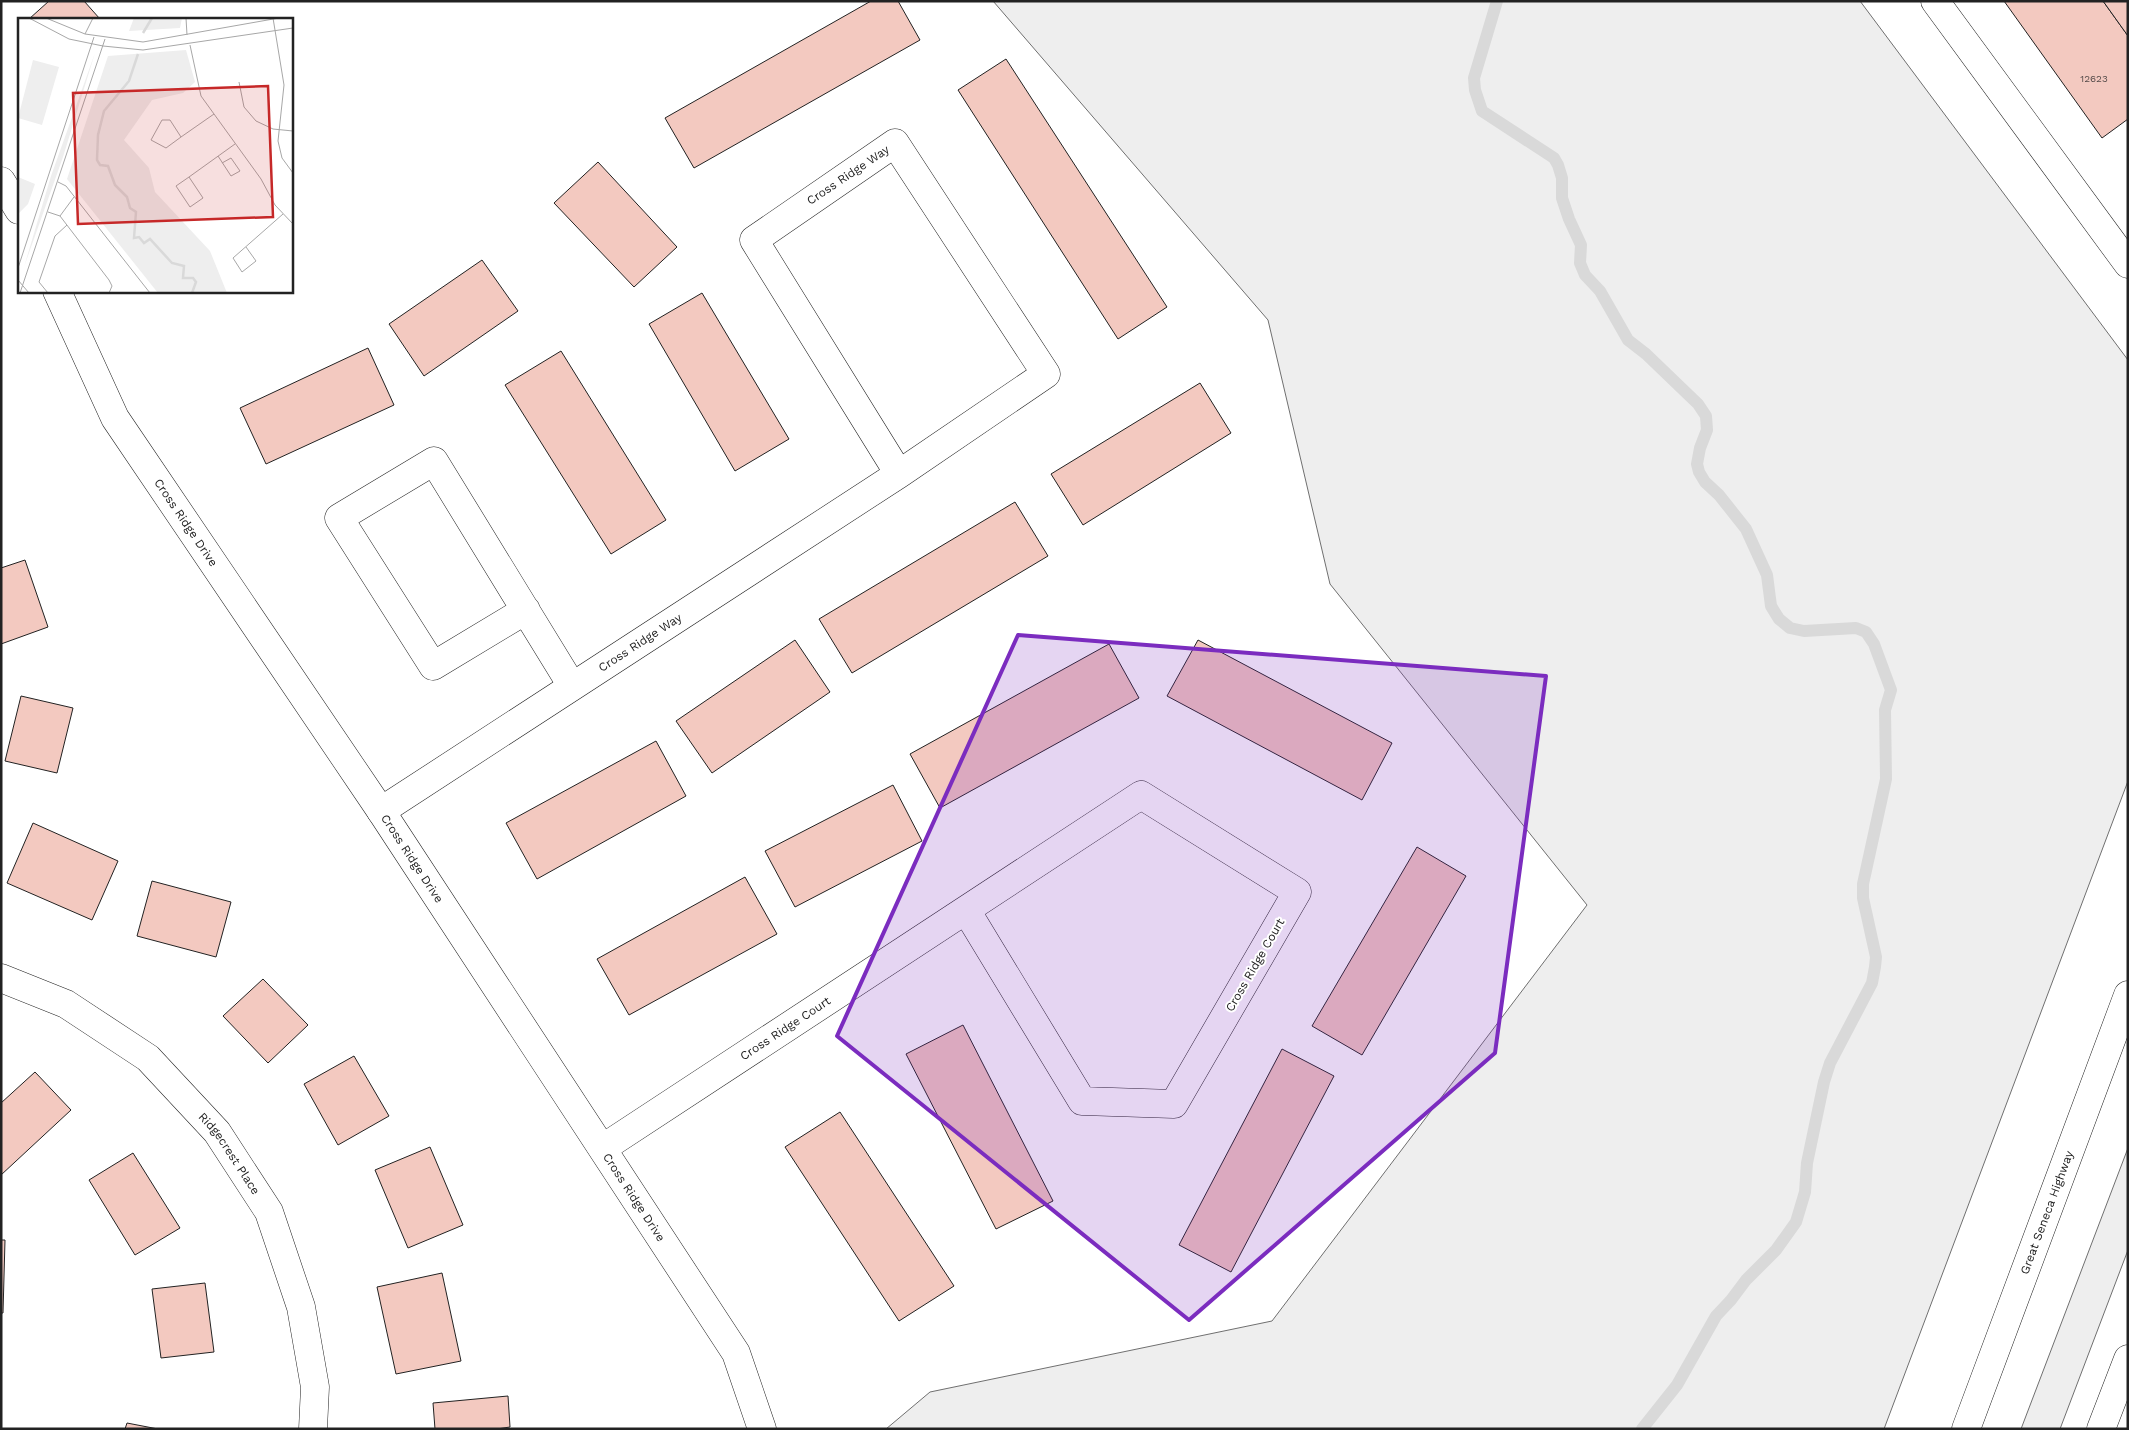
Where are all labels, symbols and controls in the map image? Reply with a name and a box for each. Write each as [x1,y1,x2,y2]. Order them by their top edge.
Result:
inset map [18,18,292,292]
house number: 12623 [2080,73,2108,84]
street label: Cross Ridge Way [804,142,893,208]
street label: Cross Ridge Drive [151,476,221,569]
street label: Cross Ridge Way [596,610,685,675]
street label: Cross Ridge Drive [378,812,446,905]
street label: Cross Ridge Court [1223,916,1287,1014]
street label: Cross Ridge Court [737,994,833,1063]
street label: Ridgecrest Place [195,1110,263,1197]
street label: Great Seneca Highway [2017,1148,2076,1276]
street label: Cross Ridge Drive [600,1150,668,1244]

